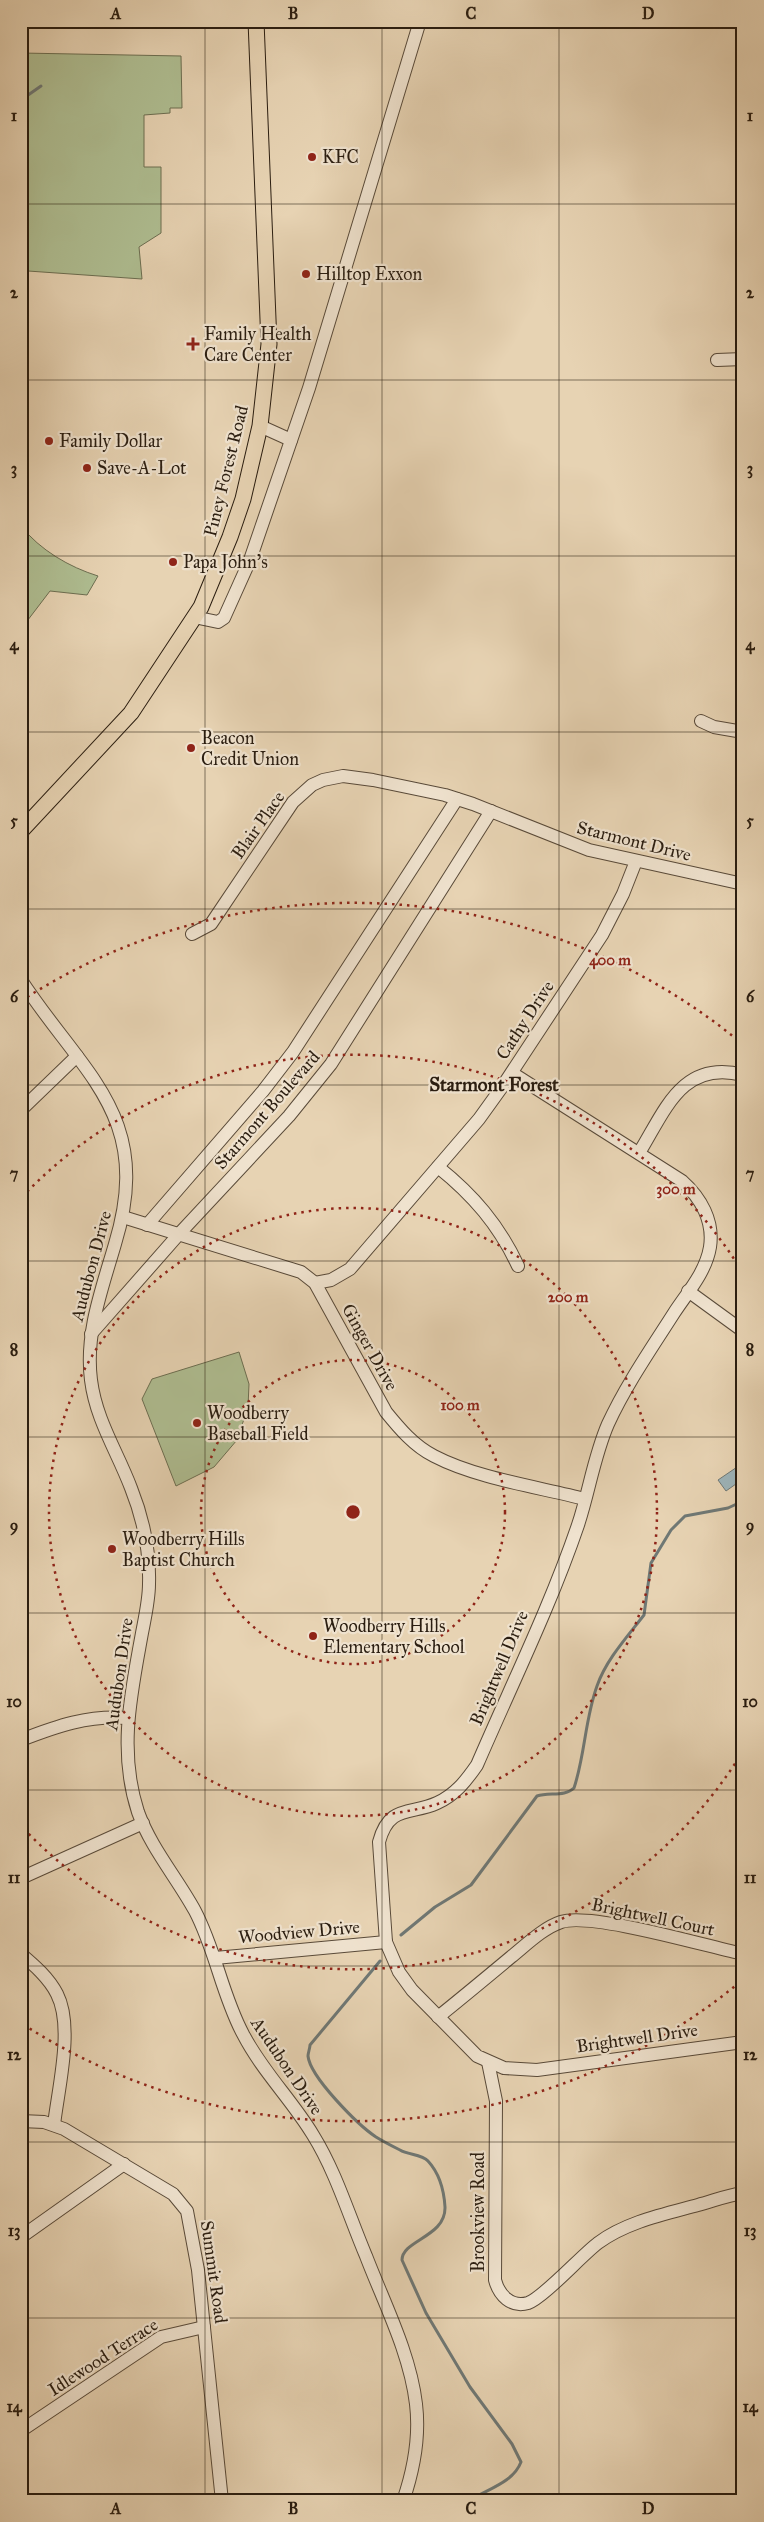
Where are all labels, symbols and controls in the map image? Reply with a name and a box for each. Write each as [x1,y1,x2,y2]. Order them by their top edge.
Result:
text: A [110,4,122,23]
text: B [288,4,298,23]
text: C [466,4,477,23]
text: D [642,4,655,23]
text: 1 [11,106,18,125]
text: 1 [747,106,754,125]
place label: KFC [322,146,359,168]
marker: KFC [306,151,318,163]
place label: Hilltop Exxon [316,263,423,285]
marker: Hilltop Exxon [300,268,312,280]
text: 2 [10,283,19,302]
text: 2 [746,283,755,302]
place label: Family Health Care Center [204,323,312,366]
marker: Family Health Care Center [186,337,200,351]
street label: Piney Forest Road [199,403,253,539]
place label: Family Dollar [59,430,163,452]
marker: Family Dollar [43,435,55,447]
place label: Save-A-Lot [97,457,187,479]
text: 3 [11,459,17,479]
text: 3 [747,459,753,479]
marker: Save-A-Lot [81,462,93,474]
place label: Papa John's [183,551,268,574]
marker: Papa John's [167,556,179,568]
text: 4 [10,635,20,655]
text: 4 [746,635,756,655]
place label: Beacon Credit Union [201,727,299,770]
marker: Beacon Credit Union [185,742,197,754]
street label: Blair Place [227,787,289,863]
text: 5 [10,811,18,830]
text: 5 [746,811,754,830]
street label: Starmont Drive [575,816,693,866]
text: 400 m [589,951,631,970]
street label: Cathy Drive [491,976,559,1064]
text: 6 [10,987,19,1006]
text: 6 [746,987,755,1006]
street label: Starmont Boulevard [209,1046,325,1174]
district label: Starmont Forest [429,1073,559,1096]
text: 7 [10,1164,19,1183]
text: 7 [746,1164,755,1183]
text: 300 m [656,1180,696,1199]
street label: Audubon Drive [65,1208,116,1325]
text: 200 m [548,1288,589,1306]
street label: Ginger Drive [336,1300,403,1395]
text: 8 [10,1340,18,1359]
text: 8 [746,1340,754,1359]
text: 100 m [440,1396,480,1414]
place label: Woodberry Baseball Field [207,1402,309,1445]
marker: Woodberry Baseball Field [191,1417,203,1429]
centre of rings [344,1503,362,1521]
text: 9 [10,1516,18,1536]
text: 9 [746,1516,754,1536]
place label: Woodberry Hills Baptist Church [122,1528,245,1571]
marker: Woodberry Hills Baptist Church [106,1543,118,1555]
street label: Brightwell Drive [465,1607,534,1729]
place label: Woodberry Hills Elementary School [323,1615,465,1658]
street label: Audubon Drive [100,1616,138,1733]
marker: Woodberry Hills Elementary School [307,1630,319,1642]
text: 10 [6,1692,22,1711]
text: 10 [742,1692,758,1711]
text: 11 [8,1868,21,1887]
text: 11 [744,1868,757,1887]
street label: Brightwell Court [589,1893,717,1942]
street label: Woodview Drive [237,1916,361,1948]
street label: Audubon Drive [246,2012,328,2119]
street label: Brightwell Drive [575,2019,699,2058]
text: 12 [7,2045,22,2064]
text: 12 [743,2045,758,2064]
street label: Brookview Road [467,2152,489,2272]
street label: Summit Road [196,2219,232,2325]
text: 13 [8,2221,20,2241]
text: 13 [744,2221,756,2241]
street label: Idlewood Terrace [44,2313,162,2401]
text: 14 [6,2397,23,2417]
text: 14 [742,2397,759,2417]
text: A [110,2499,122,2518]
text: B [288,2499,298,2518]
text: C [466,2499,477,2518]
text: D [642,2499,655,2518]

